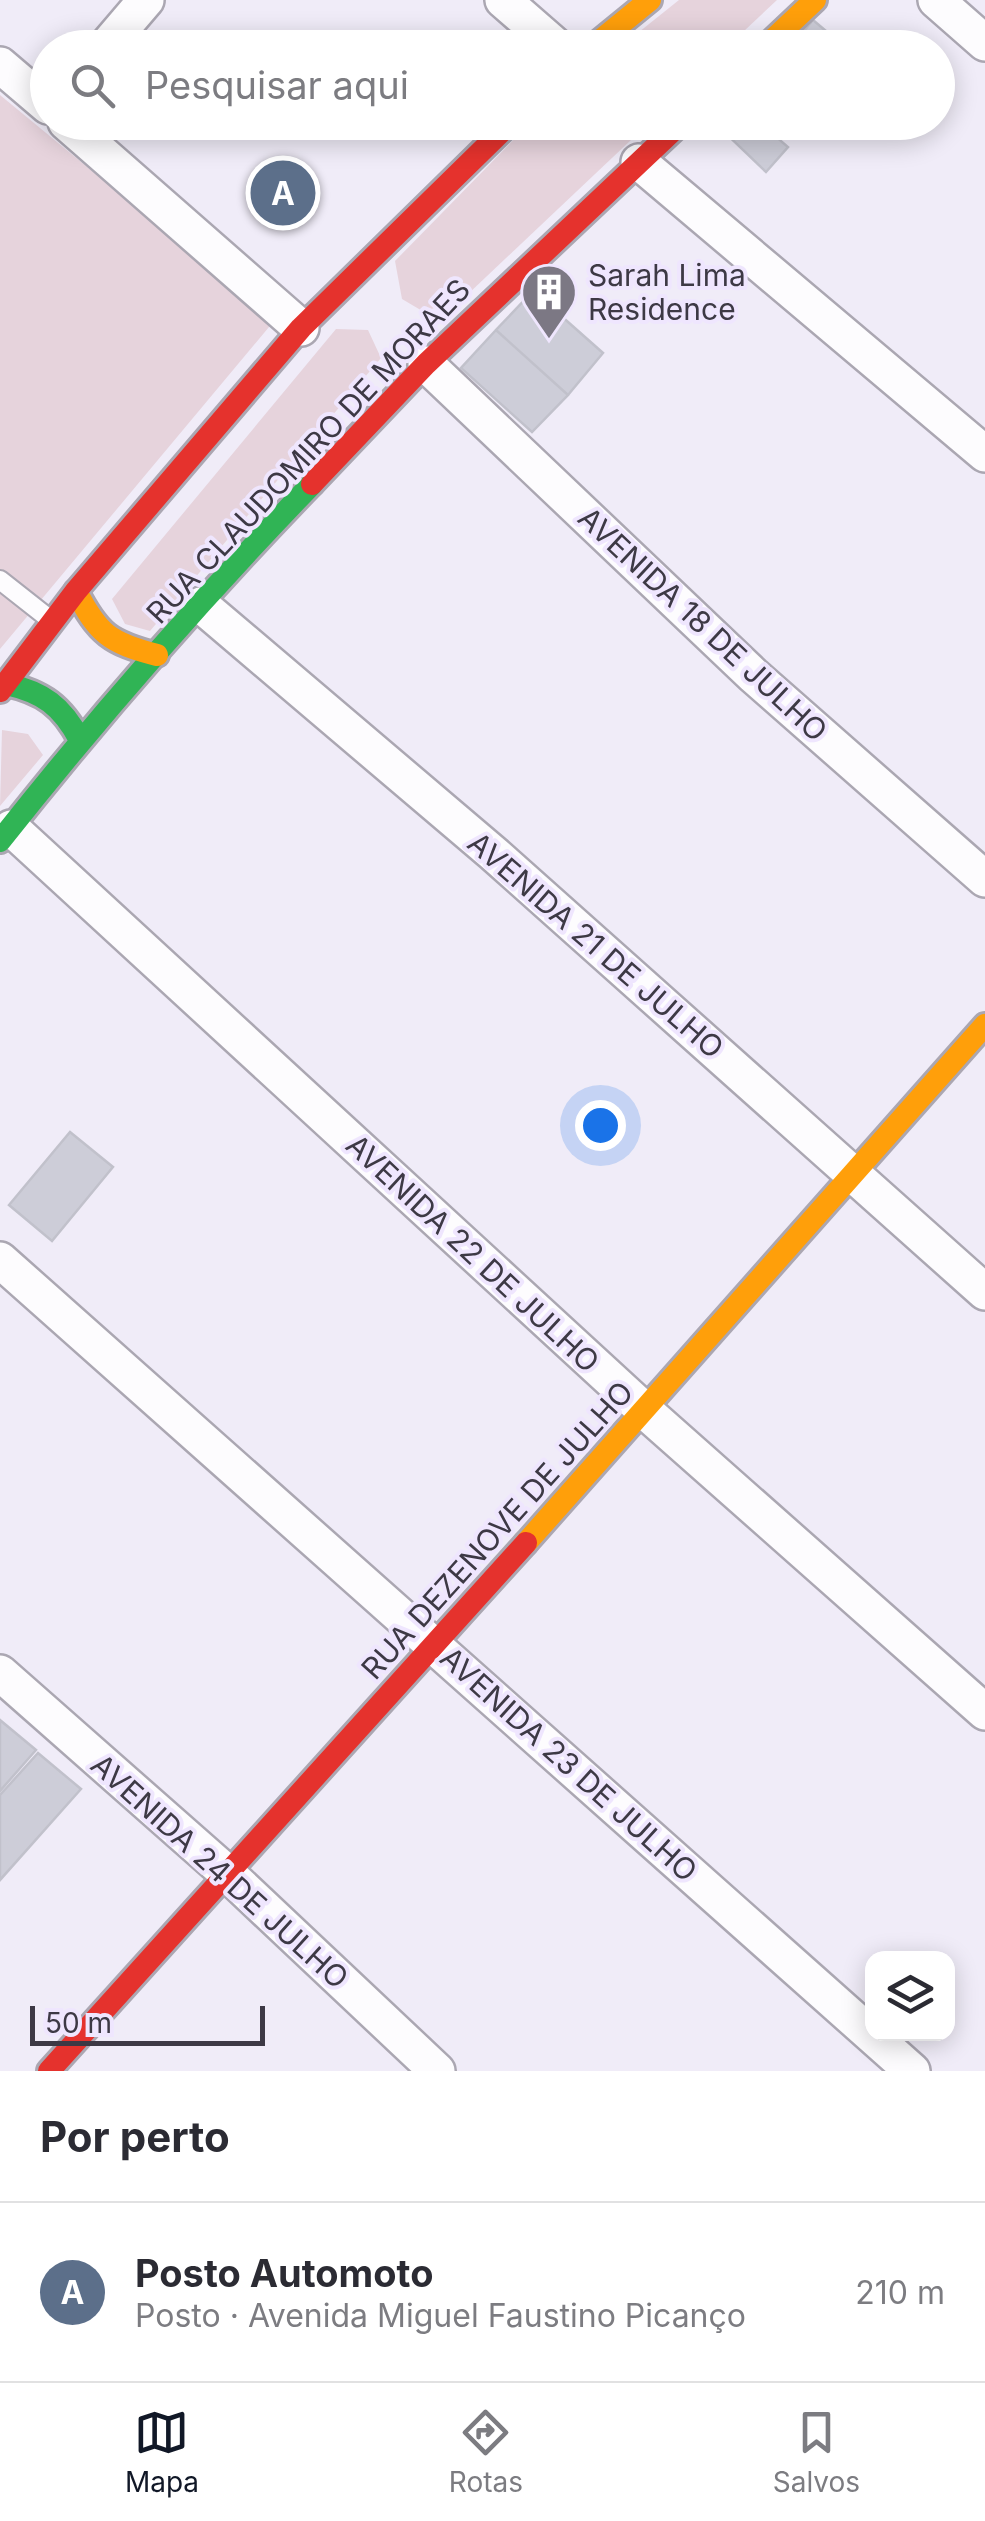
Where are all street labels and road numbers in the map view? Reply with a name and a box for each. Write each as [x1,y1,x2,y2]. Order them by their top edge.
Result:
street label: RUA CLAUDOMIRO DE MORAES [139,271,477,631]
street label: AVENIDA 18 DE JULHO [571,499,835,749]
street label: AVENIDA 21 DE JULHO [461,824,731,1066]
street label: AVENIDA 22 DE JULHO [339,1126,607,1380]
street label: RUA DEZENOVE DE JULHO [354,1374,640,1686]
street label: AVENIDA 23 DE JULHO [433,1639,705,1889]
street label: AVENIDA 24 DE JULHO [84,1746,356,1996]

